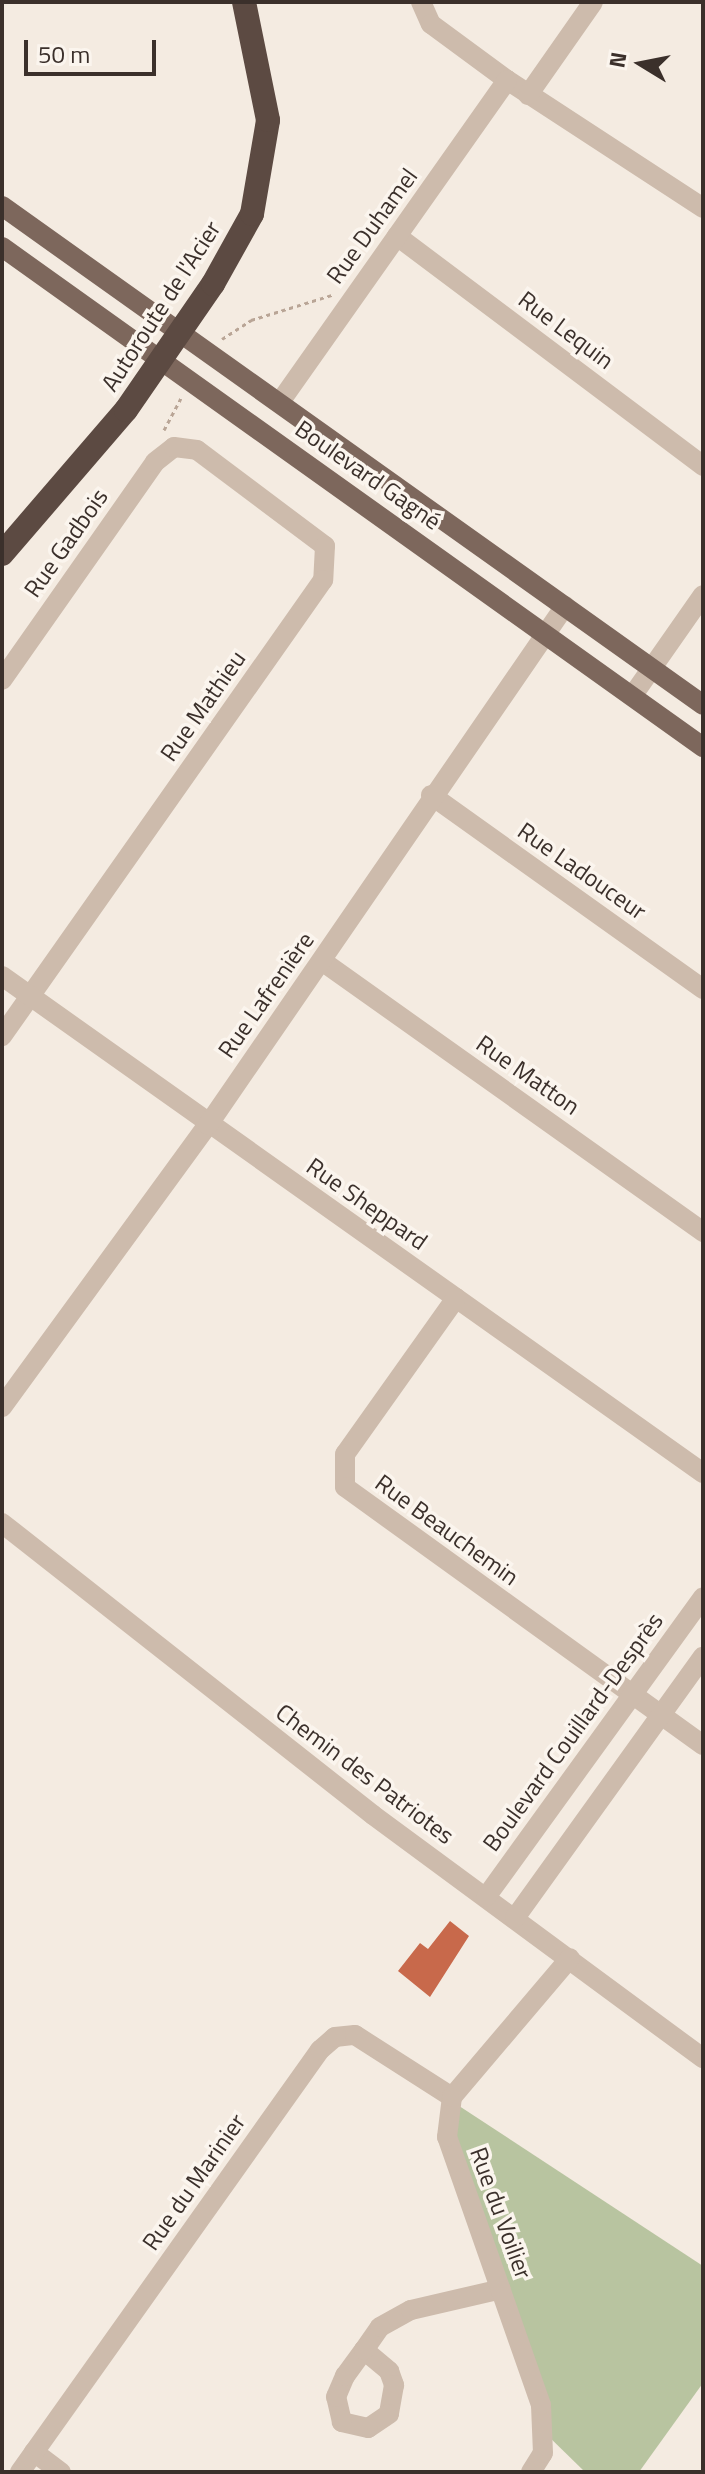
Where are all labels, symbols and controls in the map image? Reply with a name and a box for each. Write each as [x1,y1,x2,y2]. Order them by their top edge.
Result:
scale bar [28,24,160,74]
north arrow [601,24,681,104]
text: 50 m [38,36,90,72]
text: N [599,49,635,70]
street label: Rue Duhamel [320,163,424,289]
street label: Autoroute de l'Acier [95,215,227,397]
street label: Rue Lequin [513,285,619,375]
street label: Boulevard Gagné [290,414,446,536]
street label: Rue Gadbois [18,483,114,603]
street label: Rue Mathieu [154,645,252,767]
street label: Rue Ladouceur [512,816,652,926]
street label: Rue Lafrenière [212,927,320,1063]
street label: Rue Matton [471,1029,585,1121]
street label: Rue Sheppard [301,1152,433,1256]
street label: Rue Beauchemin [370,1468,524,1592]
street label: Boulevard Couillard-Desprès [477,1607,669,1857]
street label: Chemin des Patriotes [270,1698,460,1850]
street label: Rue du Marinier [136,2108,252,2256]
street label: Rue du Voilier [464,2143,538,2283]

